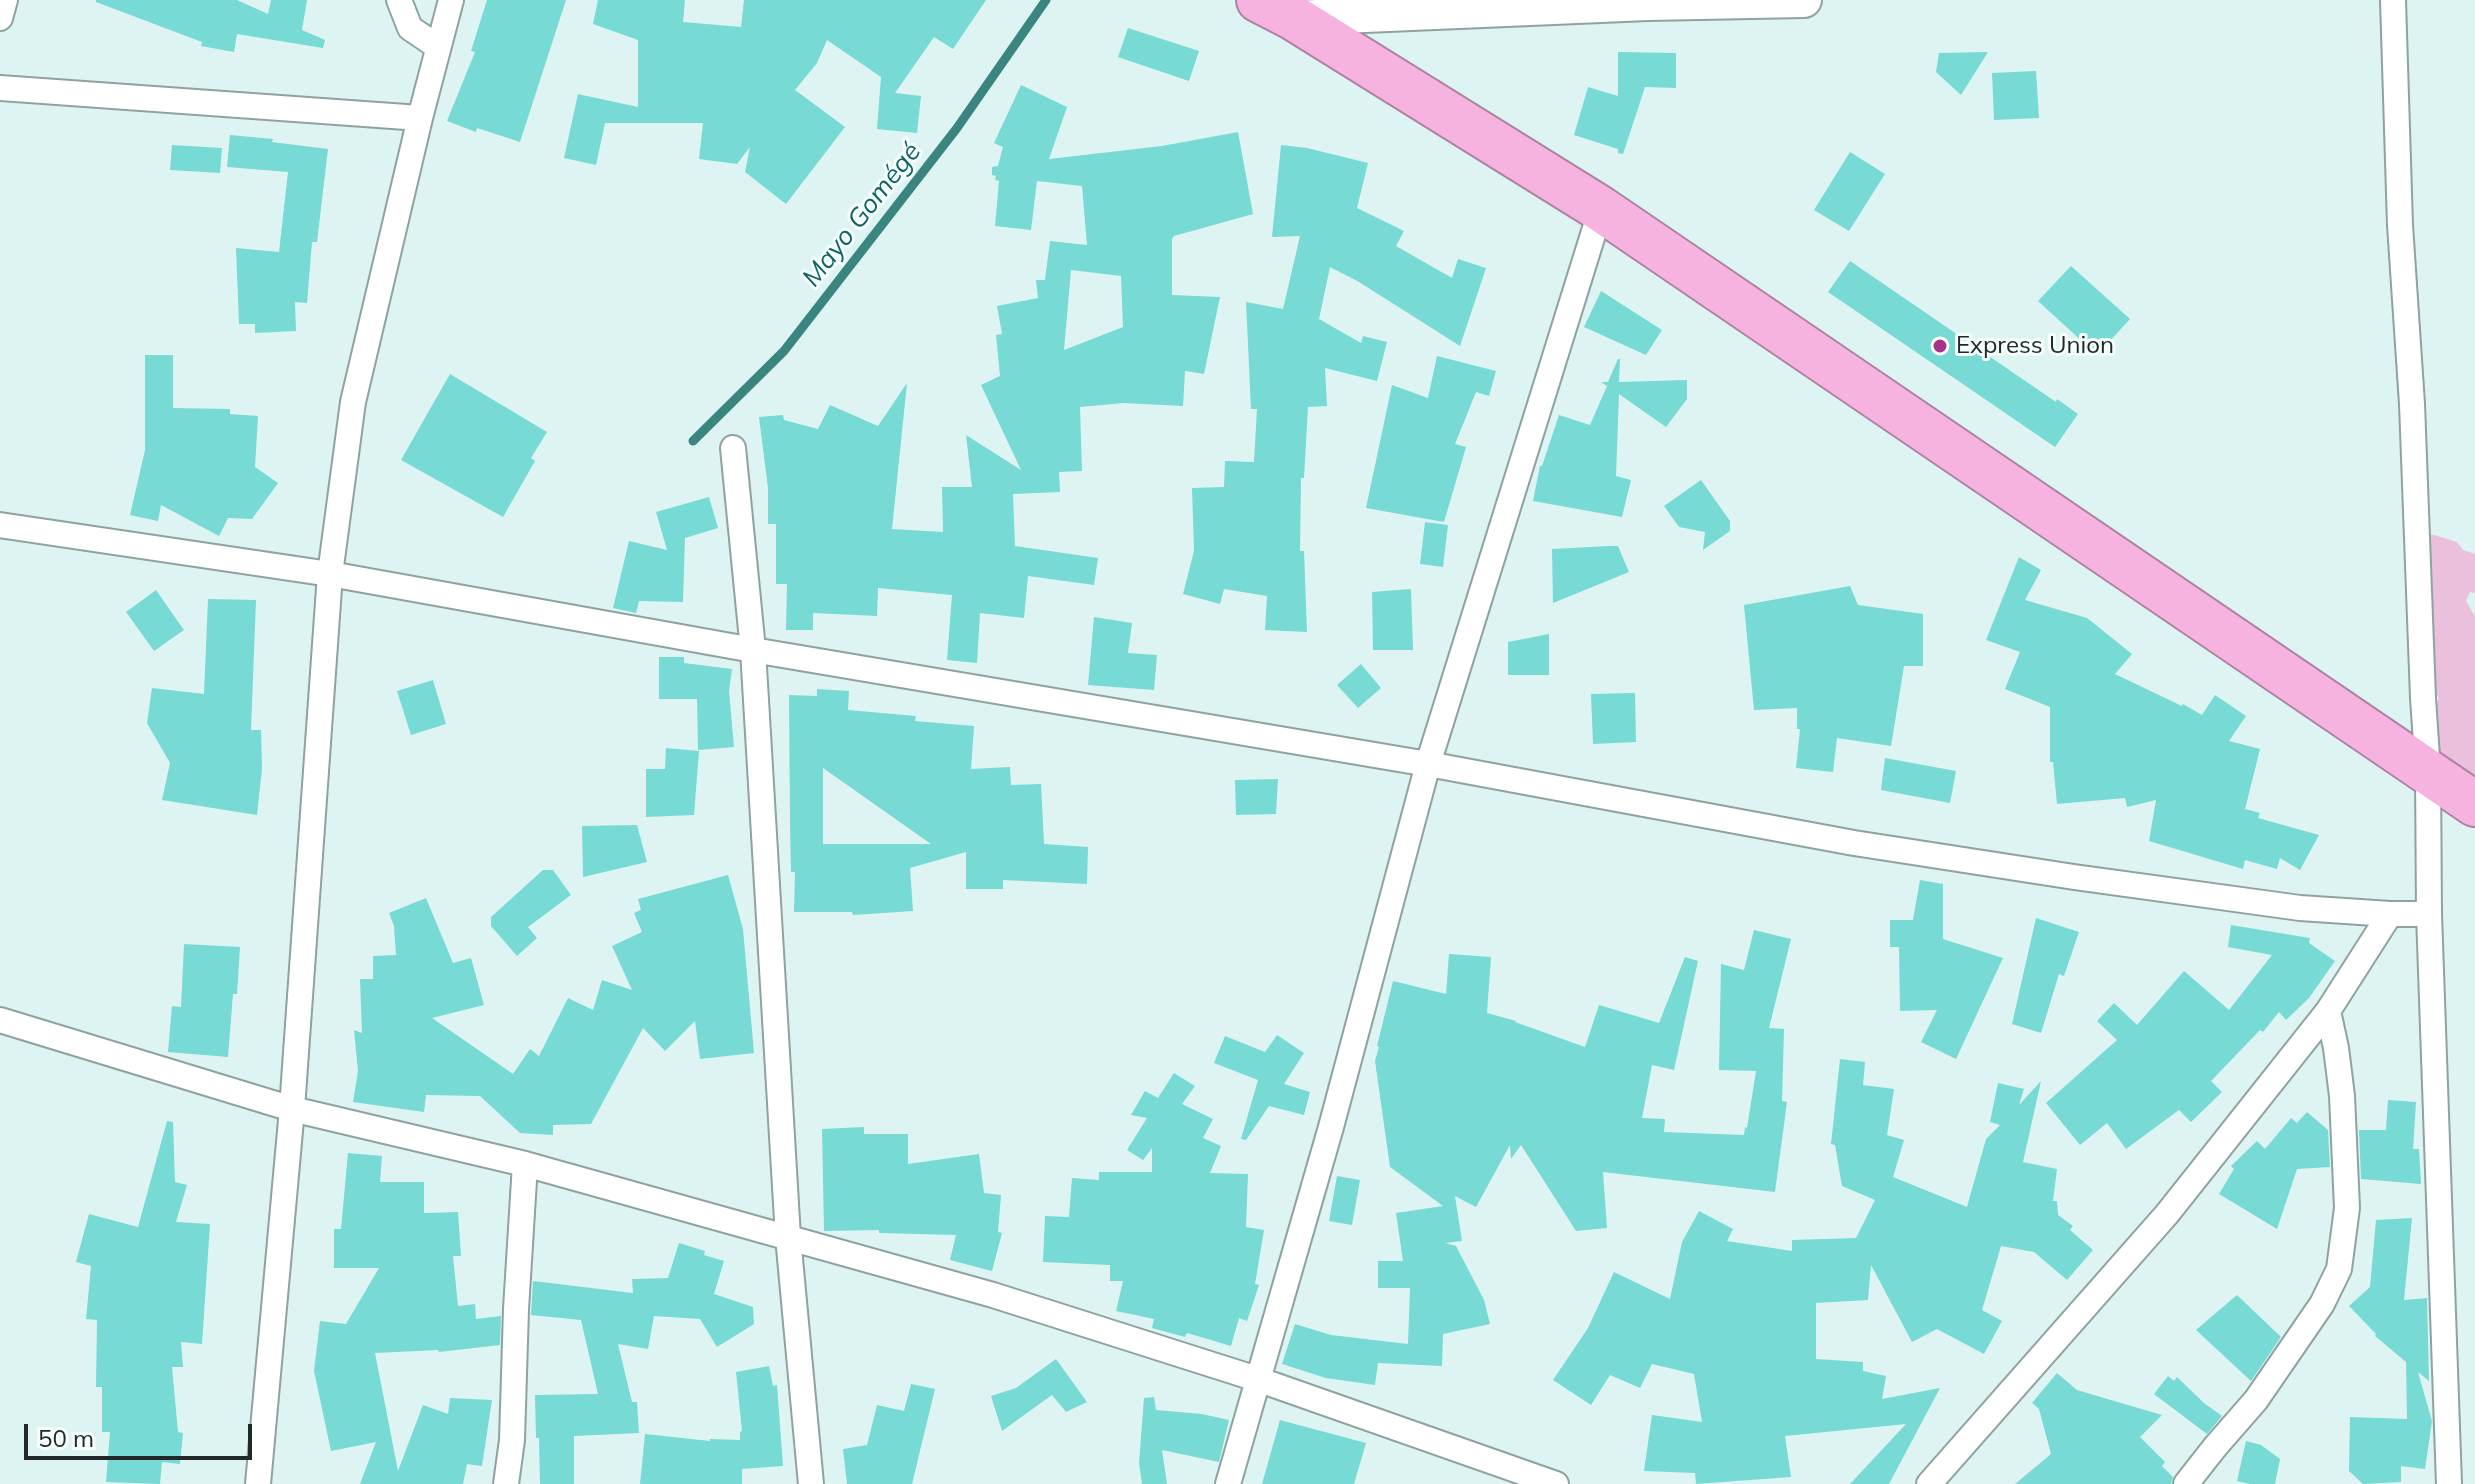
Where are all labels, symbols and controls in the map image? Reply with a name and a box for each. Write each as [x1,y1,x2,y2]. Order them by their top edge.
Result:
water label: Mayo Gomégé [796,137,928,293]
place label: Express Union [1956,332,2114,360]
marker: Express Union [1931,337,1949,355]
scale bar [28,1408,256,1458]
text: 50 m [38,1423,94,1453]

